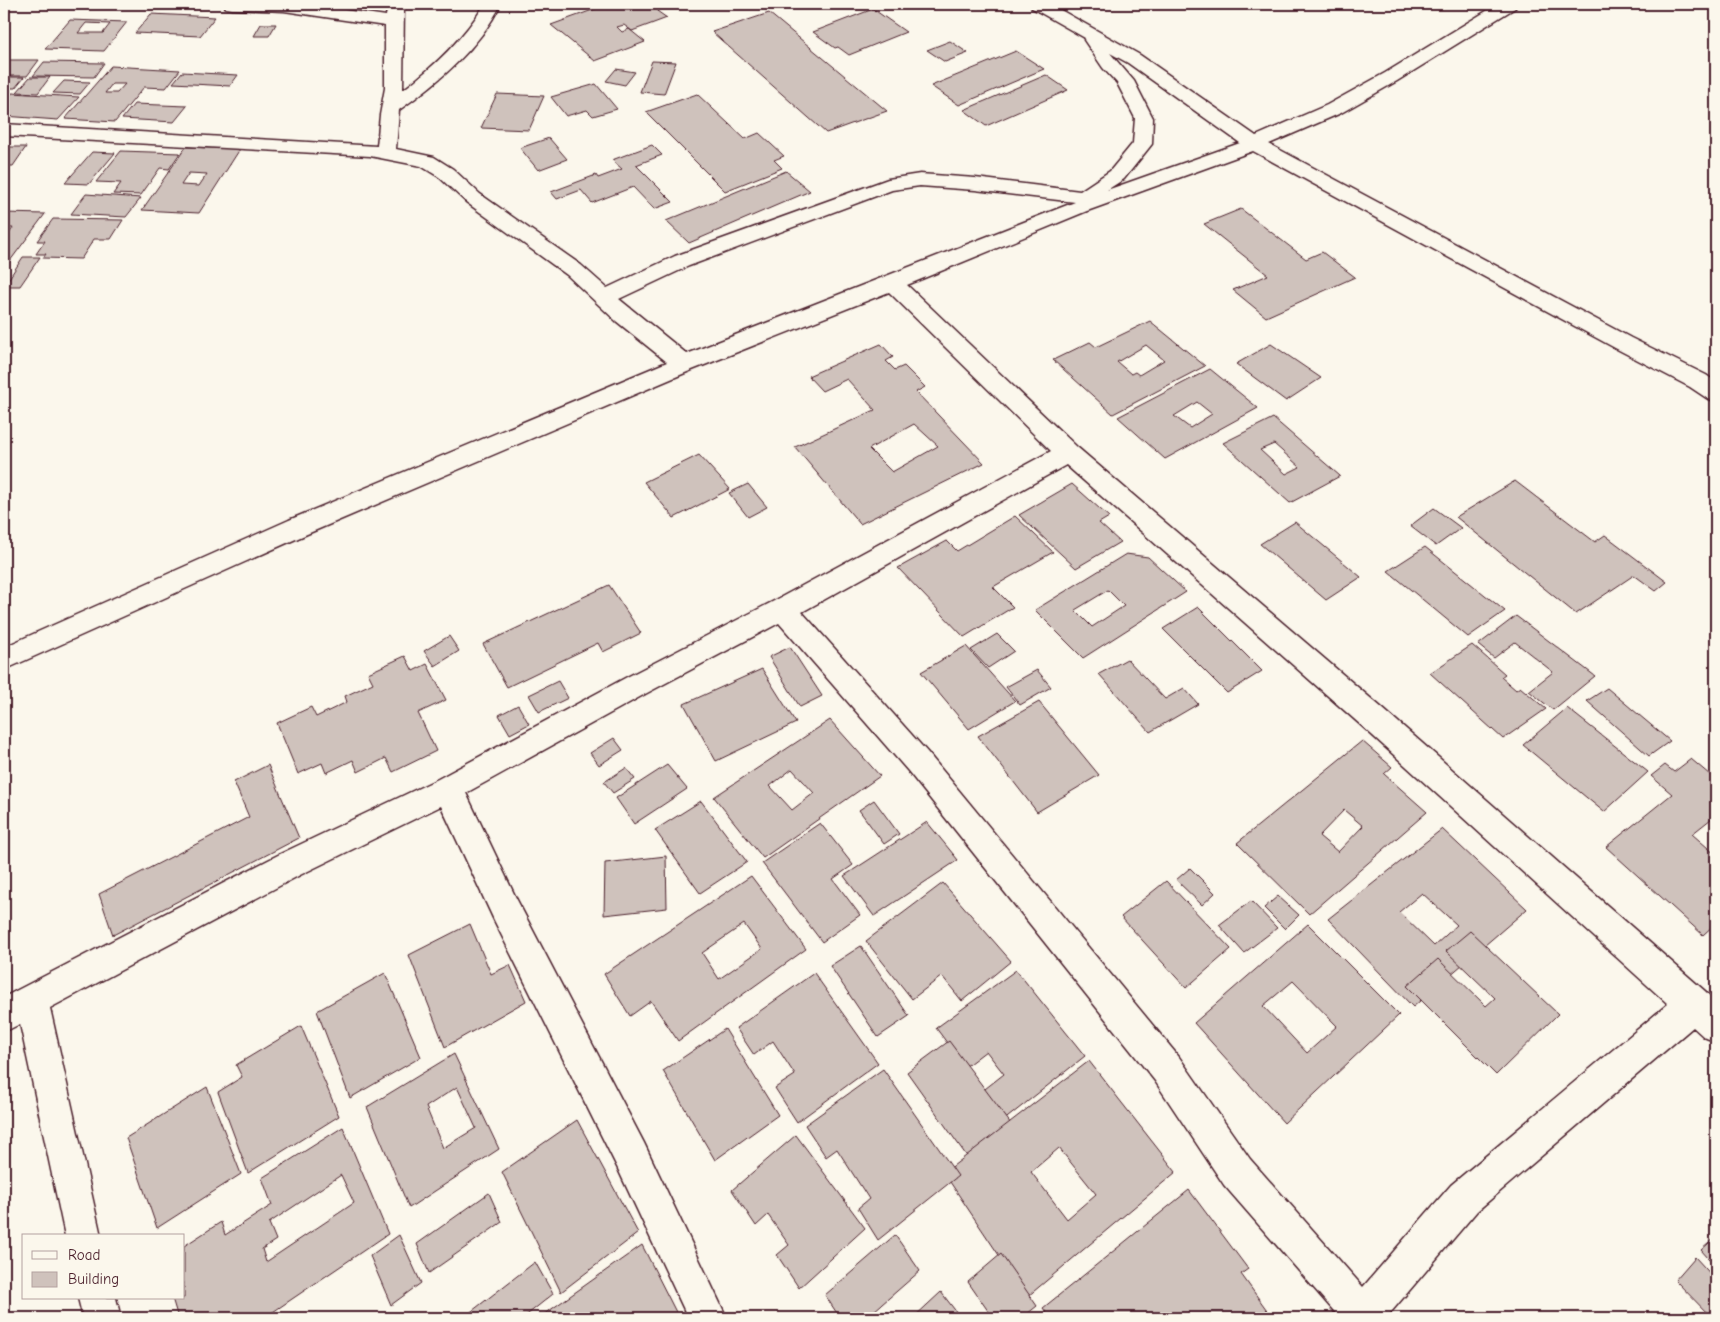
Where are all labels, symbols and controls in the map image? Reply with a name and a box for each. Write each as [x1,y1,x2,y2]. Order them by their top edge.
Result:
legend [22,1234,185,1300]
text: Road [68,1246,100,1264]
text: Building [68,1270,119,1288]

